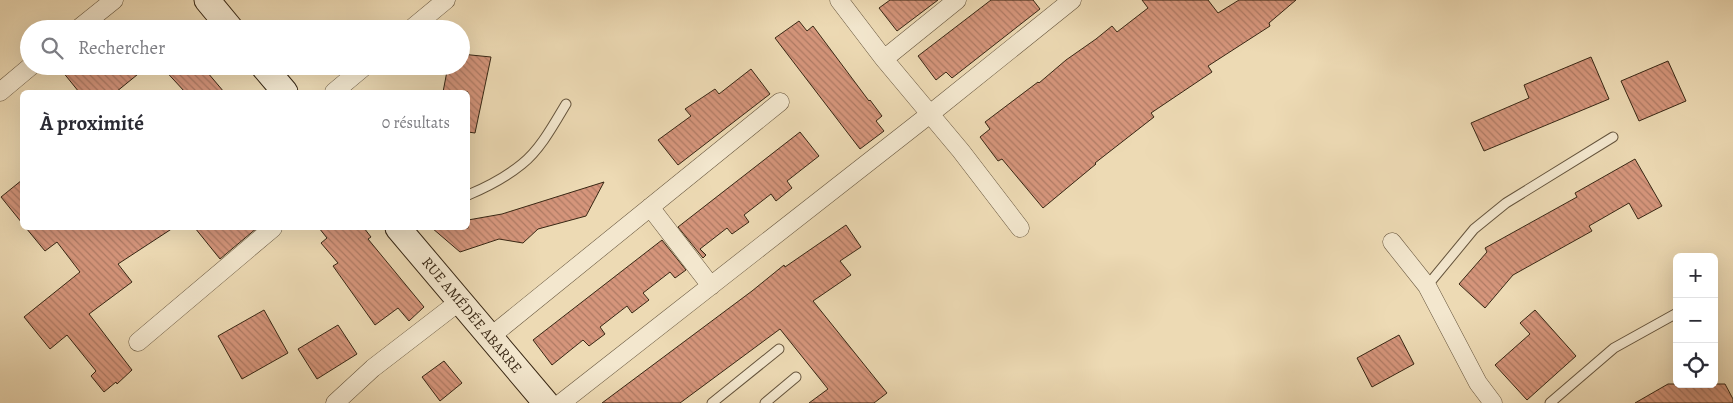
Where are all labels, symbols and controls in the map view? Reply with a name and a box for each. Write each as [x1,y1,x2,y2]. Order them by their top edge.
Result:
search box [20,20,470,75]
icon: search [38,34,66,62]
text: Rechercher [78,35,165,61]
text: À proximité [40,109,144,137]
text: 0 résultats [382,112,450,134]
street label: RUE AMÉDÉE ABARRE [417,253,527,377]
map controls [1673,253,1718,388]
button: + [1673,253,1718,298]
button: − [1673,298,1718,343]
button: locate [1673,343,1718,388]

